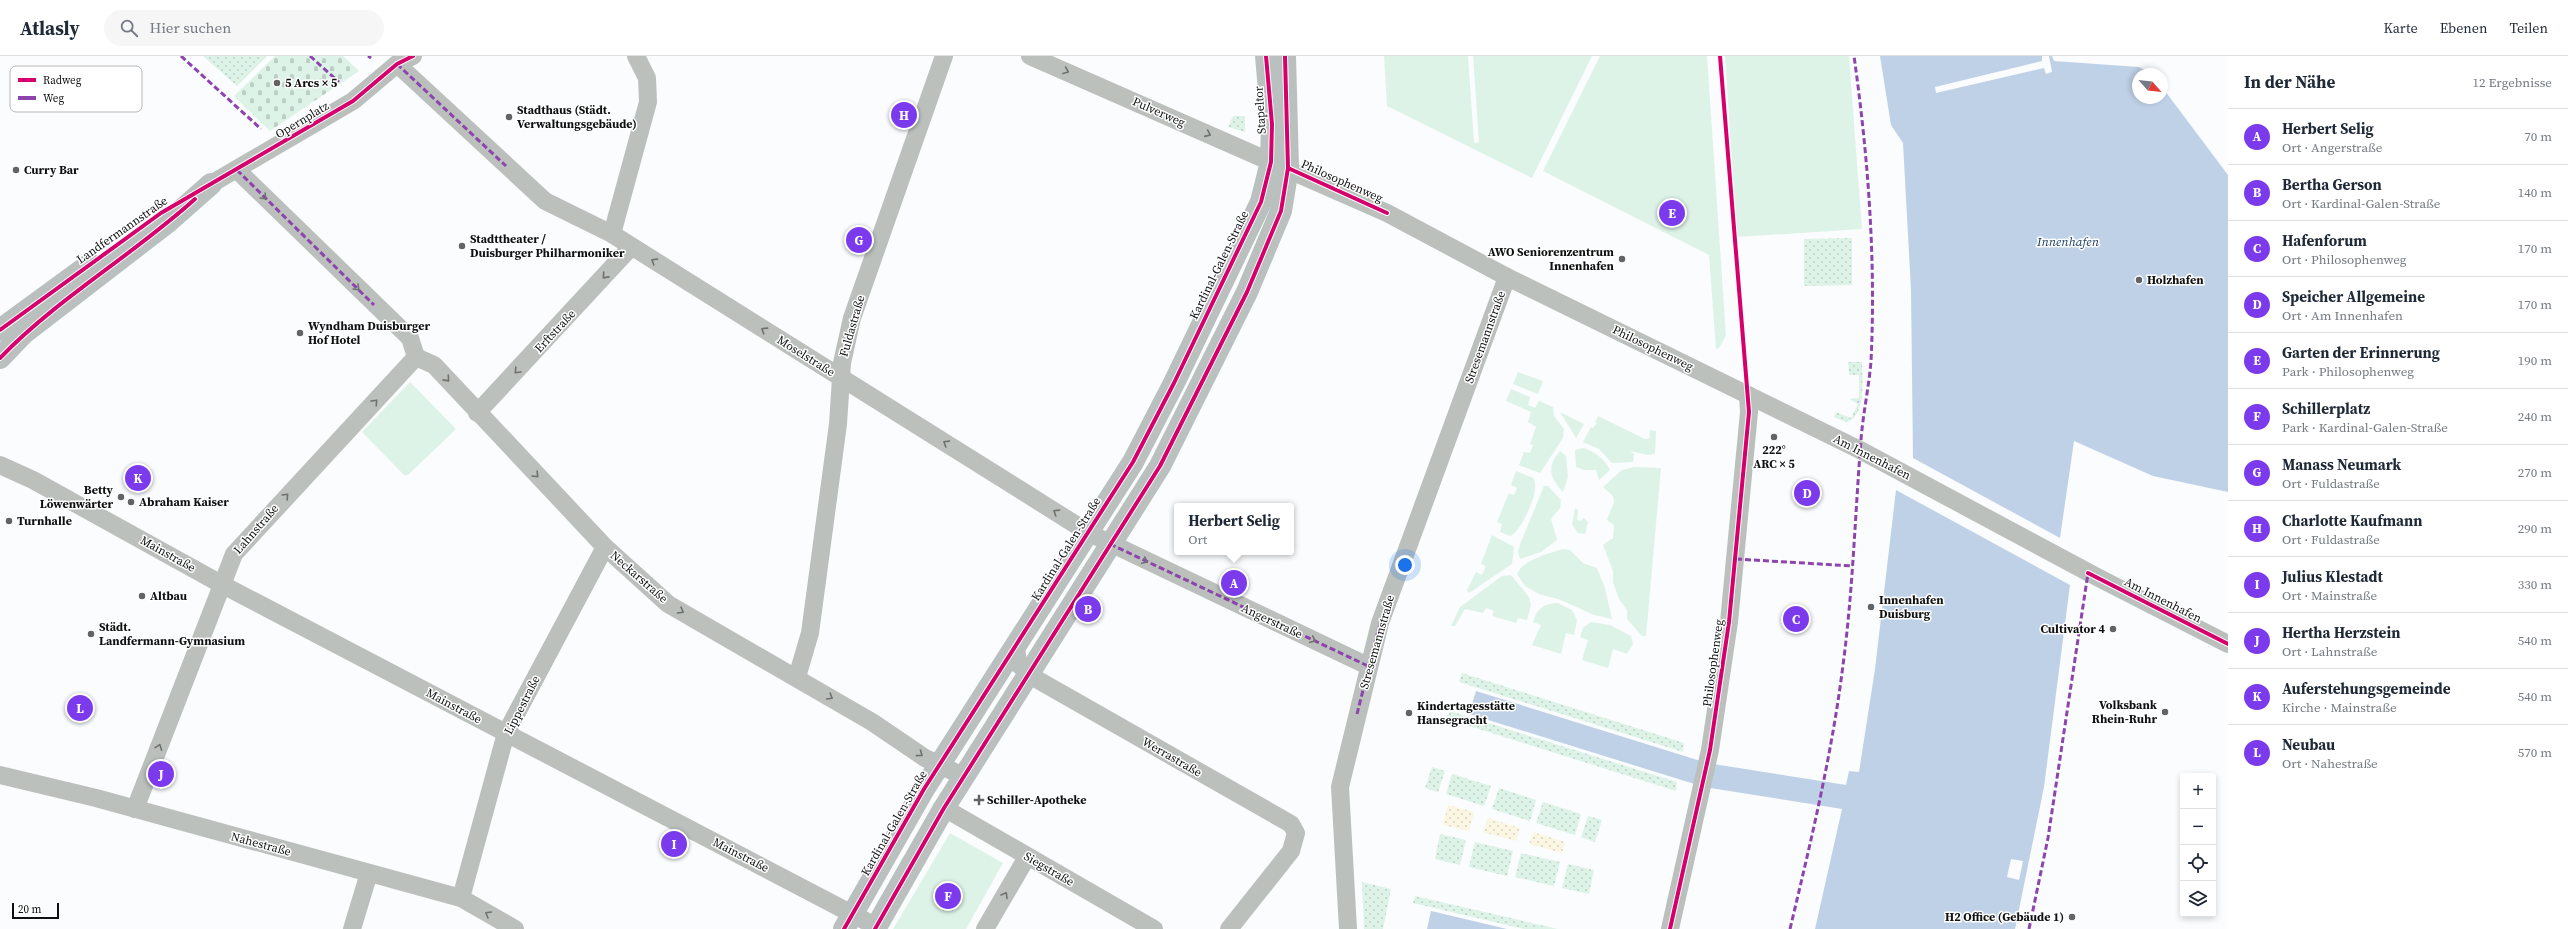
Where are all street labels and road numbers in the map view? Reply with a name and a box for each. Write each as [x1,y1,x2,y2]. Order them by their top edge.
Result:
street label: Stapeltor [1250,86,1270,134]
street label: Pulverweg [1130,93,1188,131]
street label: Opernplatz [272,98,332,142]
street label: Philosophenweg [1299,156,1385,206]
street label: Landfermannstraße [73,193,171,267]
street label: Kardinal-Galen-Straße [1186,208,1252,322]
street label: Stresemannstraße [1461,289,1509,385]
street label: Fuldastraße [836,293,868,359]
street label: Erftstraße [531,306,579,356]
street label: Philosophenweg [1610,322,1696,374]
street label: Moselstraße [774,332,838,380]
street label: Am Innenhafen [1831,431,1913,483]
street label: Kardinal-Galen-Straße [1028,494,1104,604]
street label: Lahnstraße [230,501,282,557]
street label: Mainstraße [137,532,199,576]
street label: Neckarstraße [607,548,671,606]
street label: Am Innenhafen [2122,574,2204,626]
street label: Stresemannstraße [1356,593,1398,691]
street label: Angerstraße [1239,600,1305,642]
street label: Philosophenweg [1699,618,1727,708]
street label: Lippestraße [500,673,544,737]
street label: Mainstraße [423,685,485,727]
street label: Werrastraße [1139,733,1205,781]
street label: Kardinal-Galen-Straße [857,767,931,879]
street label: Nahestraße [229,828,293,860]
street label: Mainstraße [710,834,772,876]
street label: Siegstraße [1021,848,1077,890]

